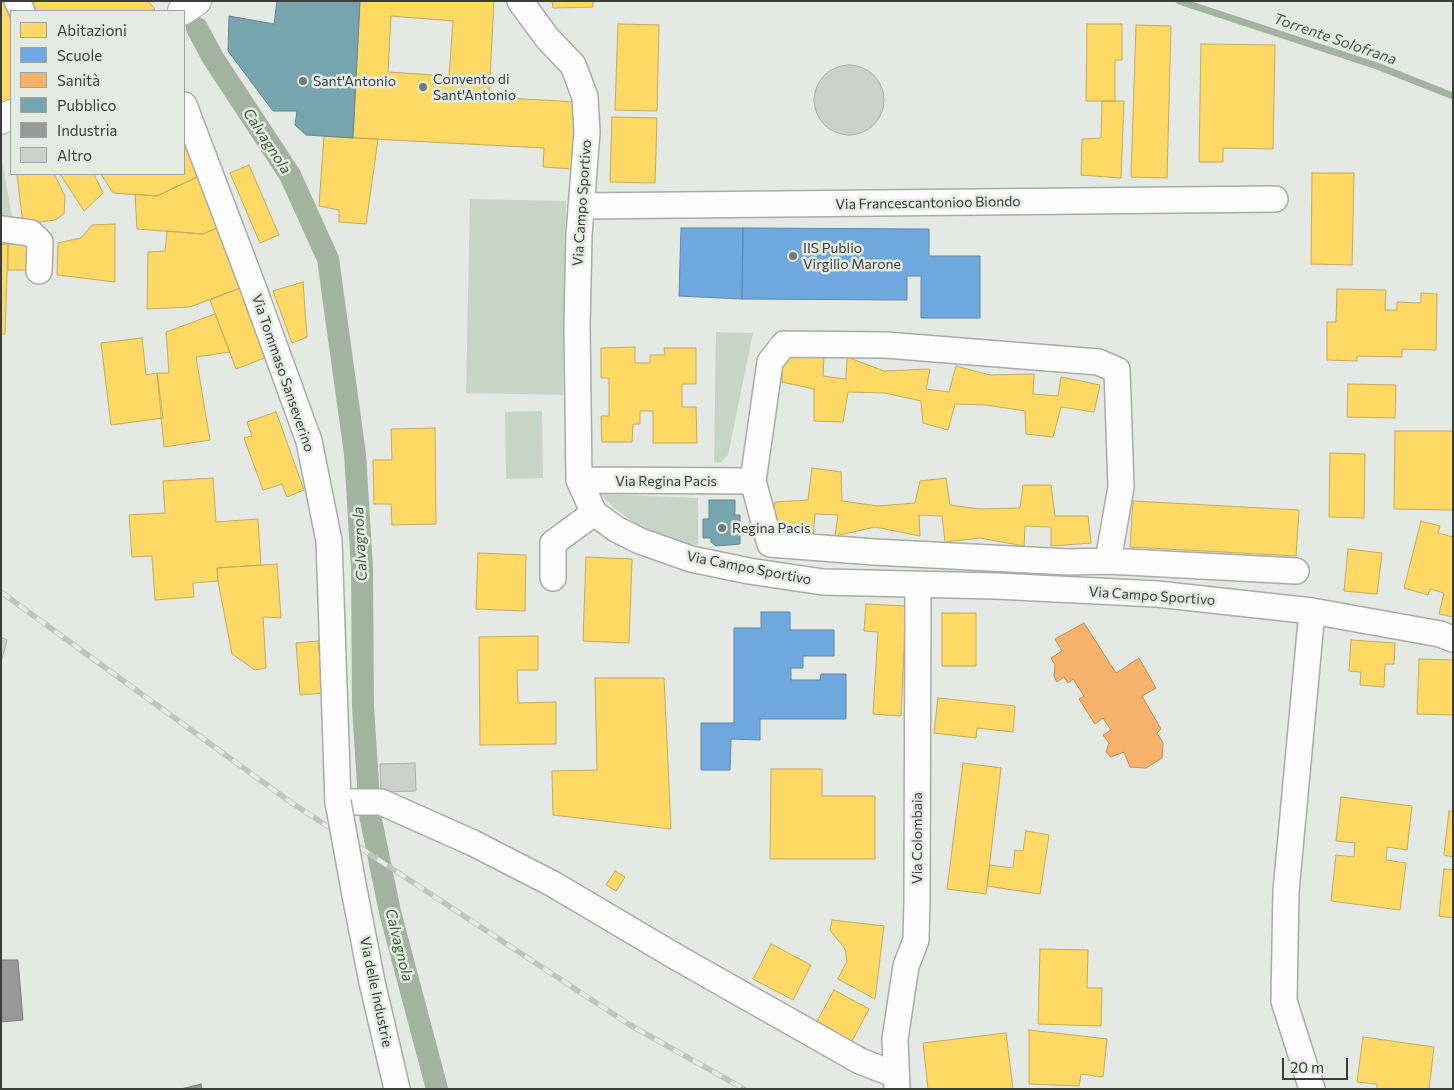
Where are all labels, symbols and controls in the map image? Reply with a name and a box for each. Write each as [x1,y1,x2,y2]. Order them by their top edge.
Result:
water label: Torrente Solofrana [1271,9,1399,69]
legend [10,10,185,175]
text: Abitazioni [57,21,127,39]
text: Scuole [57,46,102,64]
text: Sanità [57,71,100,89]
place label: Convento di Sant'Antonio [433,71,516,104]
place label: Sant'Antonio [313,73,396,89]
marker: Sant'Antonio [297,75,309,87]
marker: Convento di Sant'Antonio [417,81,429,93]
text: Pubblico [57,96,117,114]
water label: Calvagnola [239,105,295,177]
text: Industria [57,121,117,139]
street label: Via Campo Sportivo [569,139,595,267]
text: Altro [57,146,92,164]
street label: Via Francescantonioo Biondo [835,193,1021,213]
place label: IIS Publio Virgilio Marone [803,240,901,272]
marker: IIS Publio Virgilio Marone [787,250,799,262]
street label: Via Tommaso Sanseverino [248,292,318,454]
street label: Via Regina Pacis [615,473,717,489]
water label: Calvagnola [349,506,371,582]
place label: Regina Pacis [732,520,811,536]
marker: Regina Pacis [716,522,728,534]
street label: Via Campo Sportivo [685,548,813,588]
street label: Via Campo Sportivo [1088,583,1216,609]
street label: Via Colombaia [909,792,925,884]
water label: Calvagnola [381,907,417,983]
street label: Via delle Industrie [356,935,396,1049]
scale bar [1284,1048,1350,1080]
text: 20 m [1290,1058,1324,1076]

